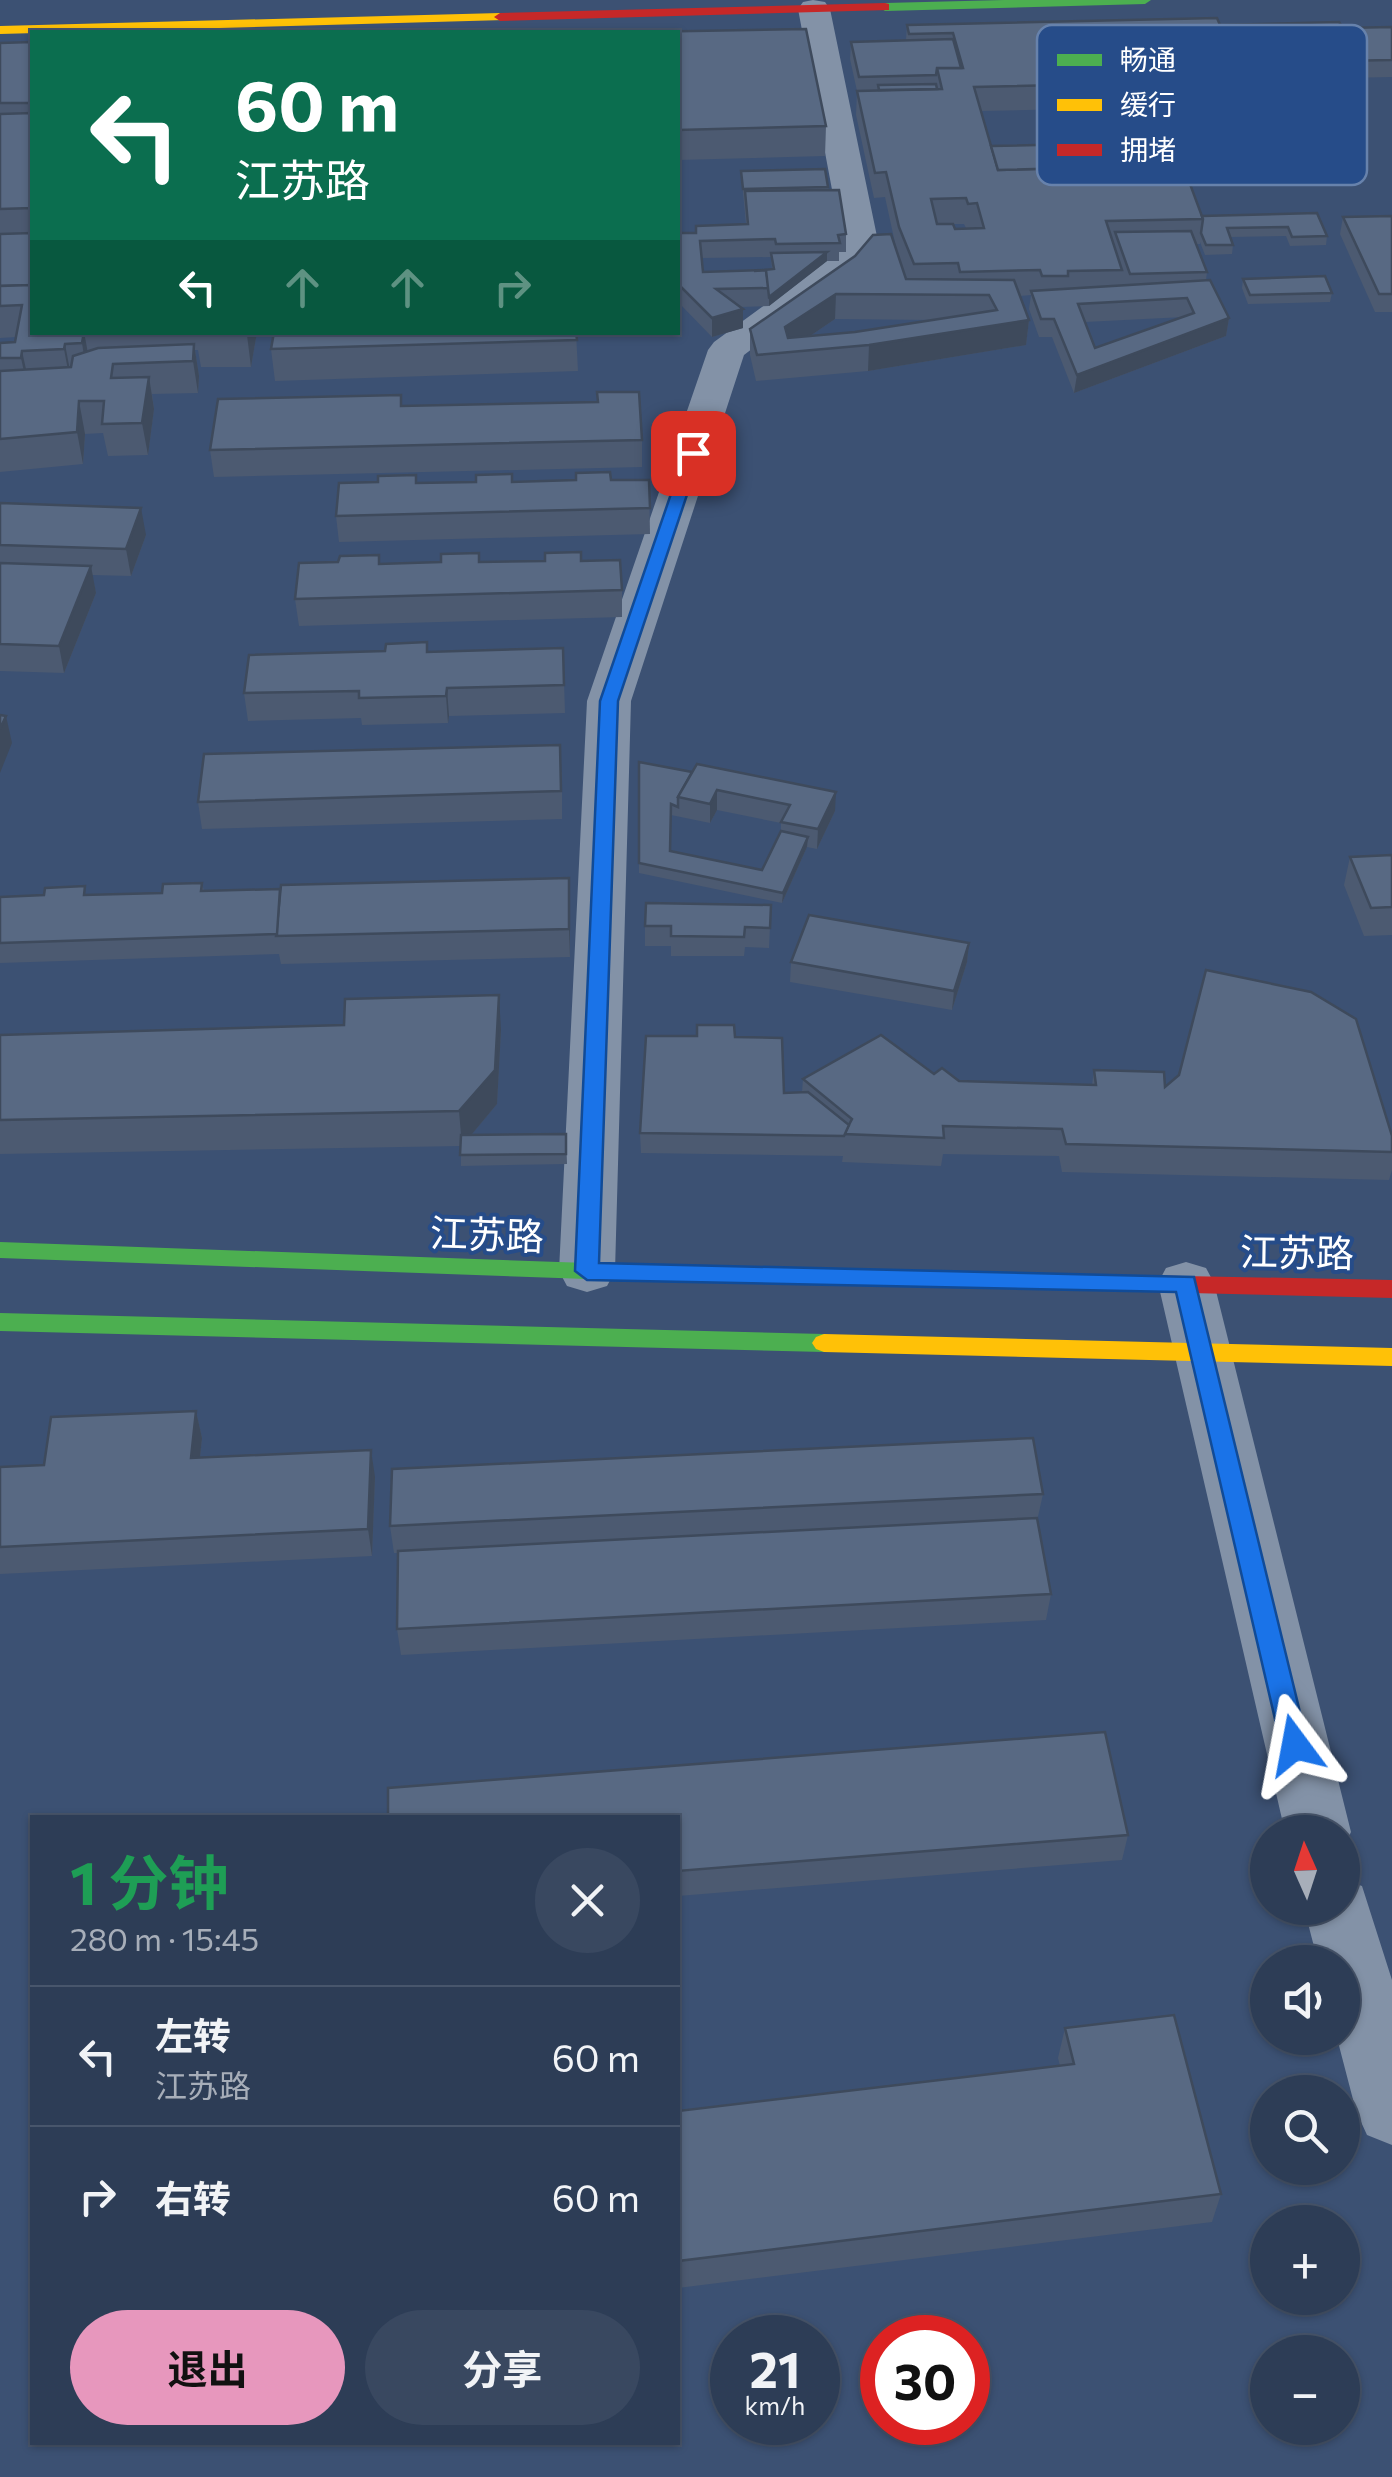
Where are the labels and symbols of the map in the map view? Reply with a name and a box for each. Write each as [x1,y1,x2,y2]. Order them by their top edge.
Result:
legend [1037,25,1367,185]
text: 畅通 [1120,42,1176,76]
text: 缓行 [1120,87,1176,121]
text: 拥堵 [1120,132,1176,166]
pin [651,411,736,496]
street label: 江苏路 [429,1208,545,1258]
street label: 江苏路 [1240,1227,1354,1275]
position arrow [1243,1693,1347,1797]
north arrow [1250,1815,1360,1925]
speed limit sign: 30 [860,2315,990,2445]

